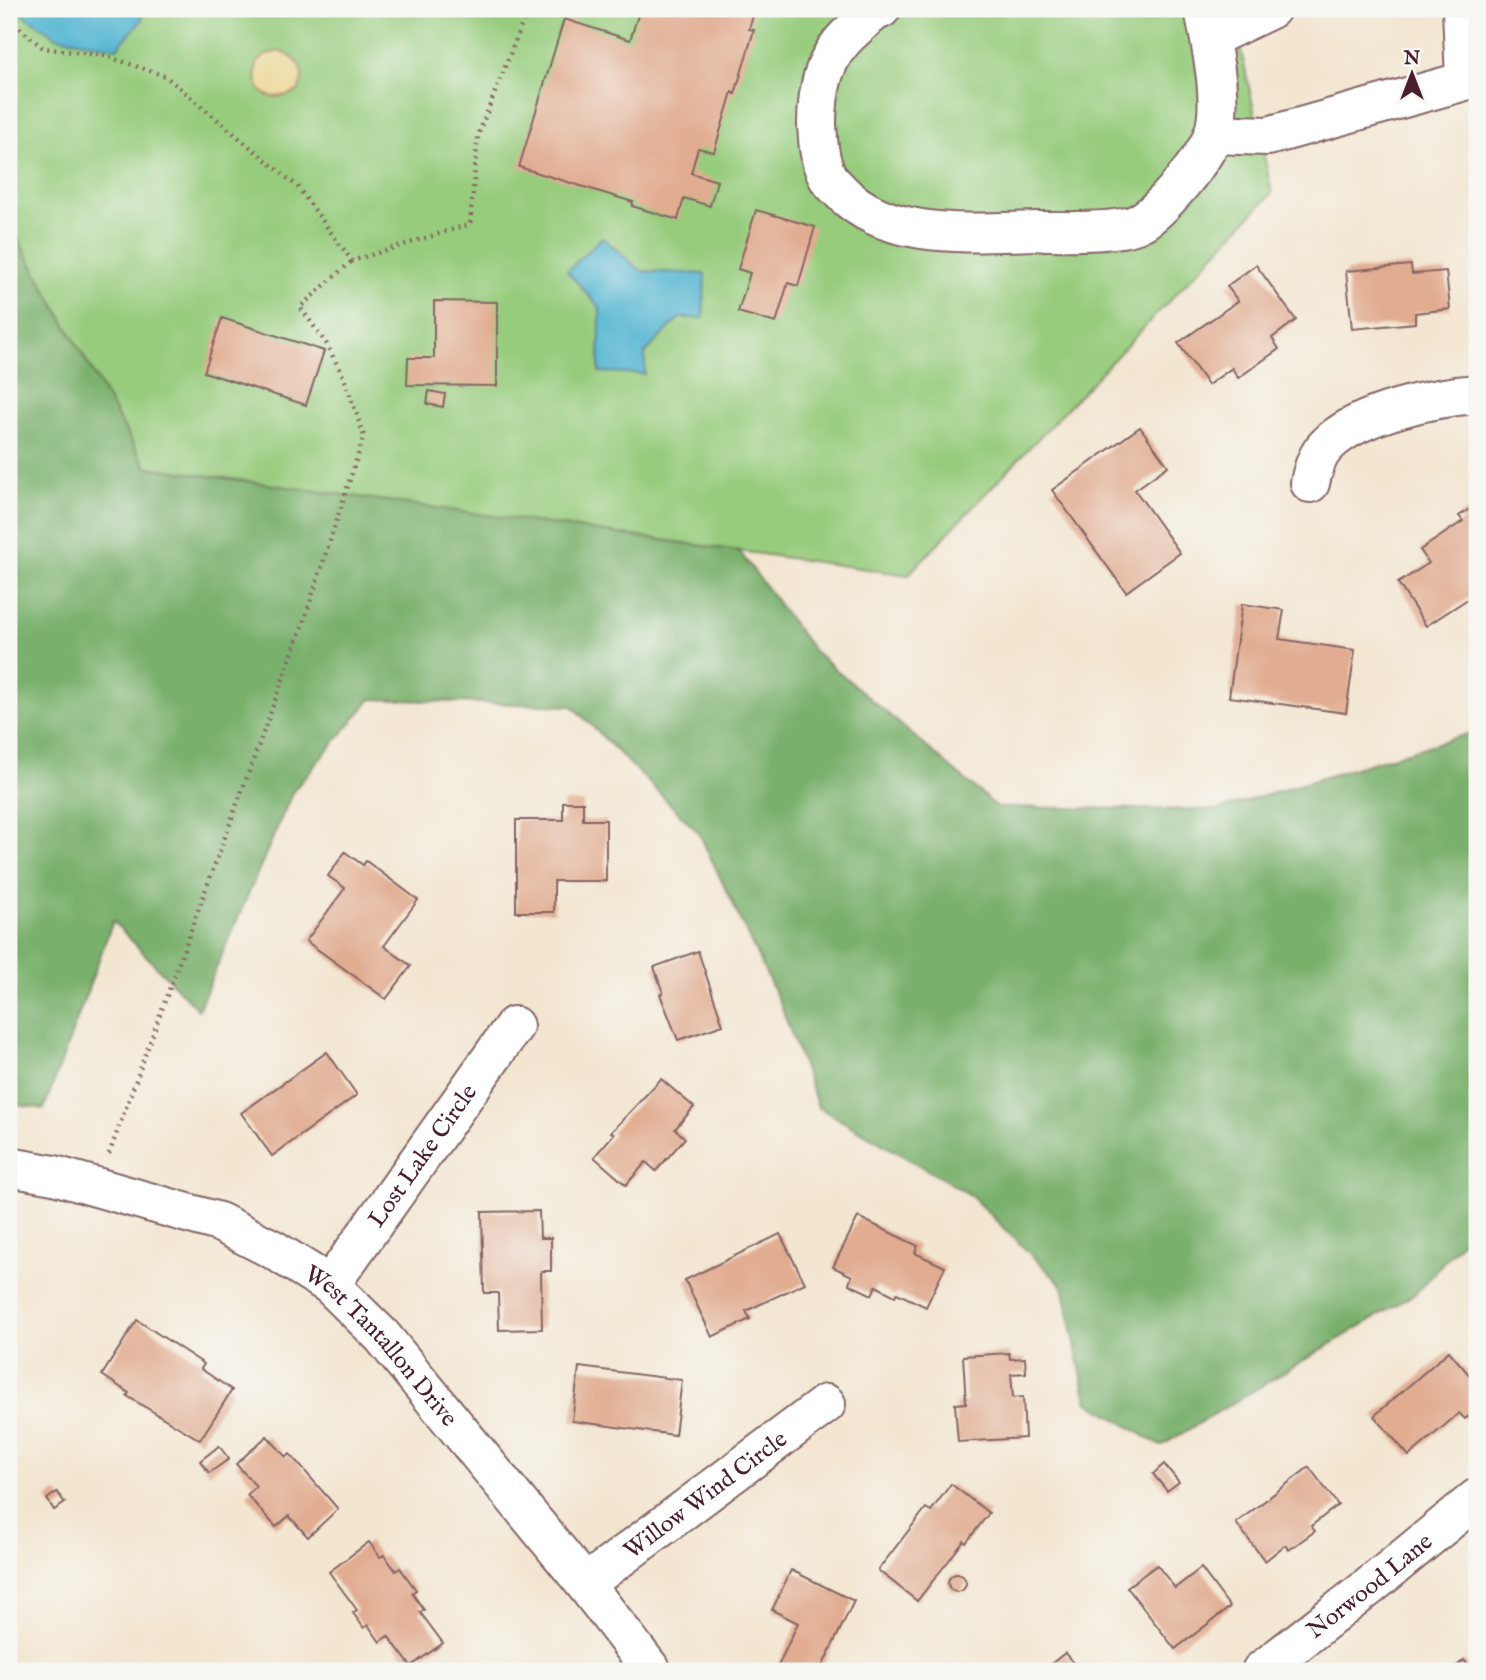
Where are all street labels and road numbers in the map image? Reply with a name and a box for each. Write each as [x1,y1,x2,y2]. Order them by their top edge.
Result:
street label: Lost Lake Circle [362,1079,485,1234]
street label: West Tantallon Drive [298,1259,464,1433]
street label: Willow Wind Circle [618,1424,794,1567]
street label: Norwood Lane [1301,1527,1440,1646]

